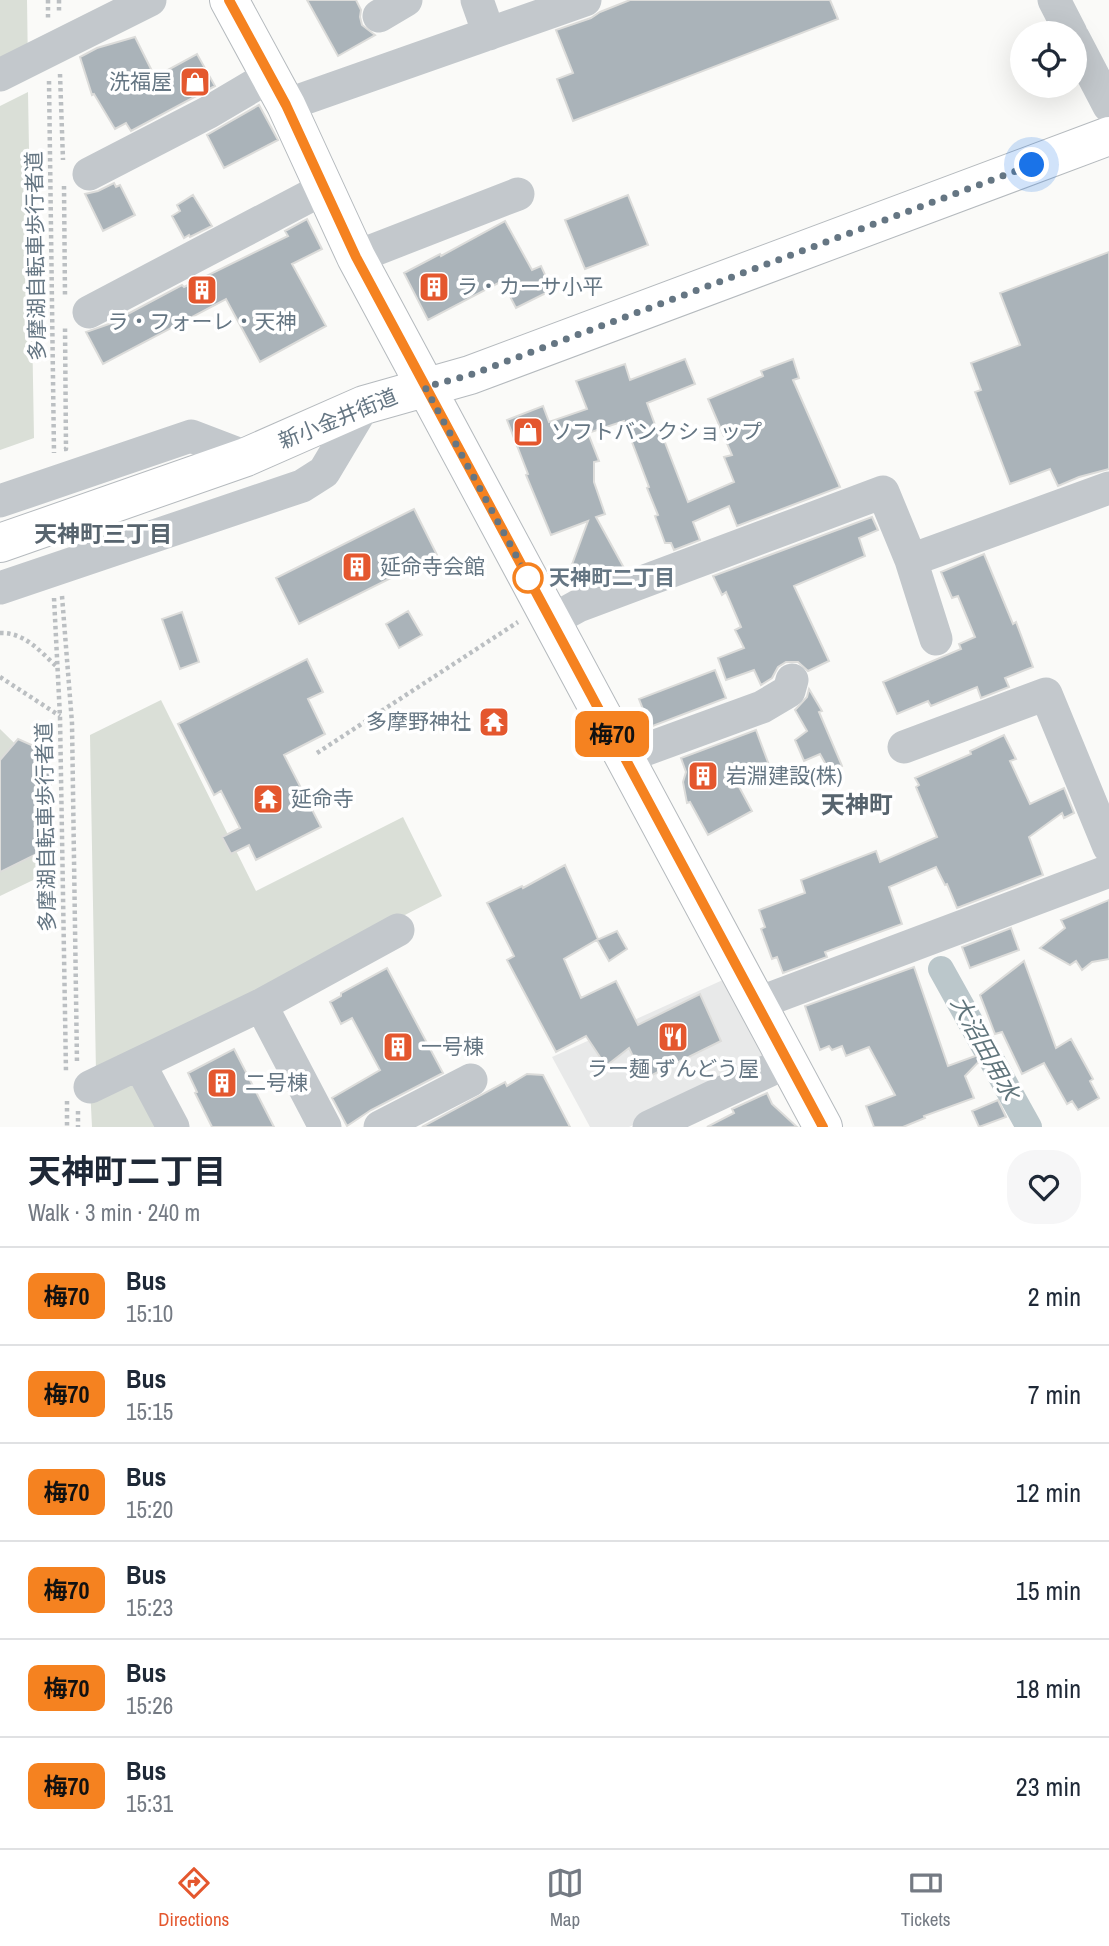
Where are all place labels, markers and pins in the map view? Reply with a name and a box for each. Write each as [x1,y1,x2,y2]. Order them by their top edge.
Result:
shop icon: 洗福屋 [178,65,212,99]
place label: 洗福屋 [109,67,172,96]
building icon: ラ・カーサ小平 [417,270,451,304]
place label: ラ・カーサ小平 [457,272,604,301]
building icon: ラ・フォーレ・天神 [185,273,219,307]
place label: ラ・フォーレ・天神 [108,307,297,336]
shop icon: ソフトバンクショップ [511,415,545,449]
place label: ソフトバンクショップ [551,417,762,446]
building icon: 延命寺会館 [340,550,374,584]
place label: 延命寺会館 [380,552,485,581]
marker: 天神町二丁目 [513,563,543,593]
place label: 天神町二丁目 [549,563,675,592]
temple icon: 多摩野神社 [477,705,511,739]
place label: 多摩野神社 [366,707,471,736]
building icon: 岩淵建設(株) [686,759,720,793]
place label: 岩淵建設(株) [726,761,842,790]
temple icon: 延命寺 [251,782,285,816]
place label: 延命寺 [291,784,354,813]
restaurant icon: ラー麺 ずんどう屋 [656,1020,690,1054]
building icon: 一号棟 [381,1030,415,1064]
place label: 一号棟 [421,1032,484,1061]
place label: ラー麺 ずんどう屋 [587,1054,759,1083]
building icon: 二号棟 [205,1066,239,1100]
place label: 二号棟 [245,1068,308,1097]

